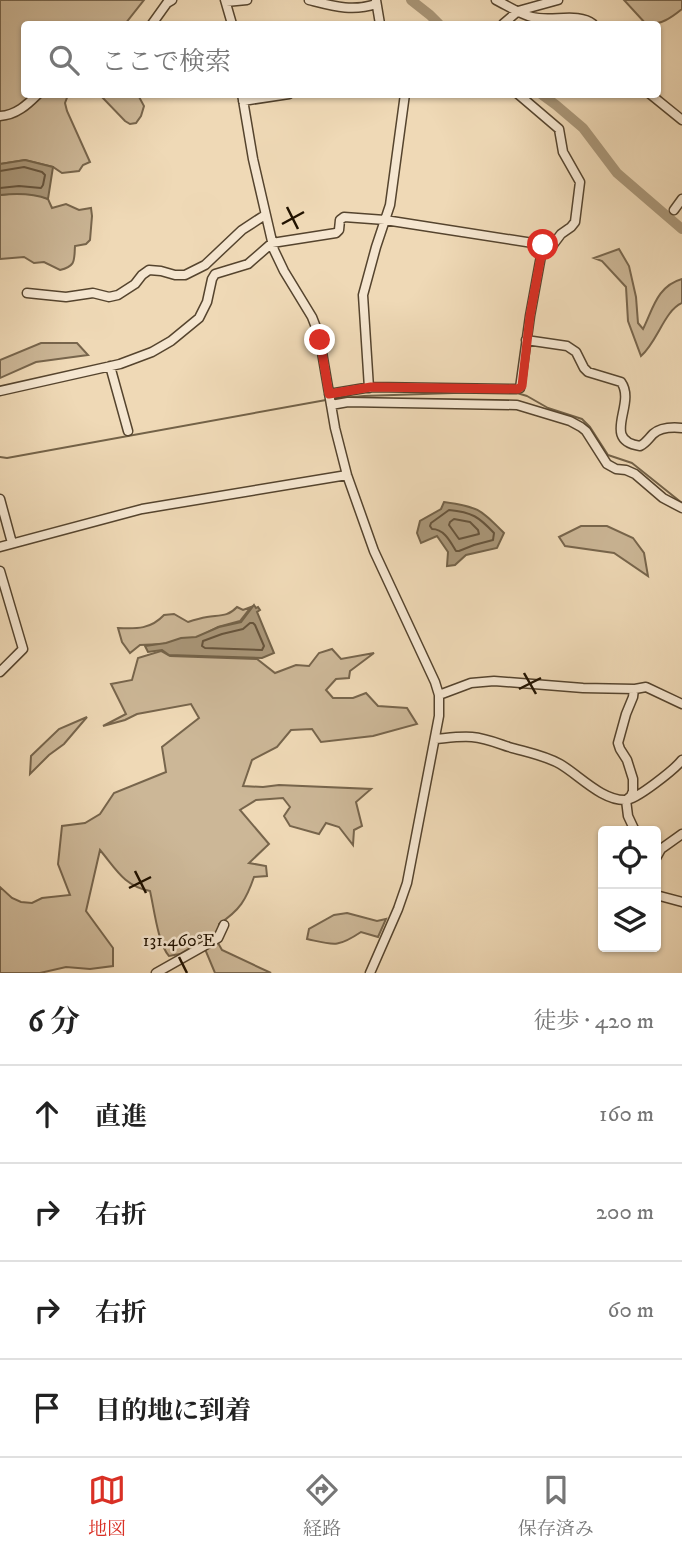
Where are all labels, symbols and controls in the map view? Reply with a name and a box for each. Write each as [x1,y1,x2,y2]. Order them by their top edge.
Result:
search box [21,21,661,98]
icon: search [45,41,83,79]
text: ここで検索 [101,46,231,79]
route start [527,229,558,260]
route end [304,324,335,355]
map controls [598,826,661,952]
button: locate [598,826,661,889]
button: layers [598,889,661,952]
text: 131.460°E [143,930,215,952]
text: 6 分 [28,1004,80,1041]
text: 徒歩 · 420 m [533,1007,654,1036]
icon: ahead [28,1095,66,1133]
text: 160 m [599,1100,654,1129]
text: 直進 [95,1101,147,1134]
icon: right [28,1193,66,1231]
text: 200 m [596,1198,654,1227]
text: 右折 [95,1199,147,1232]
icon: right [28,1291,66,1329]
text: 60 m [607,1296,654,1325]
text: 右折 [95,1297,147,1330]
icon: arrive [28,1389,66,1427]
text: 目的地に到着 [95,1395,251,1428]
tab: 地図 [88,1471,126,1541]
tab: 経路 [303,1471,341,1541]
tab: 保存済み [518,1471,594,1541]

